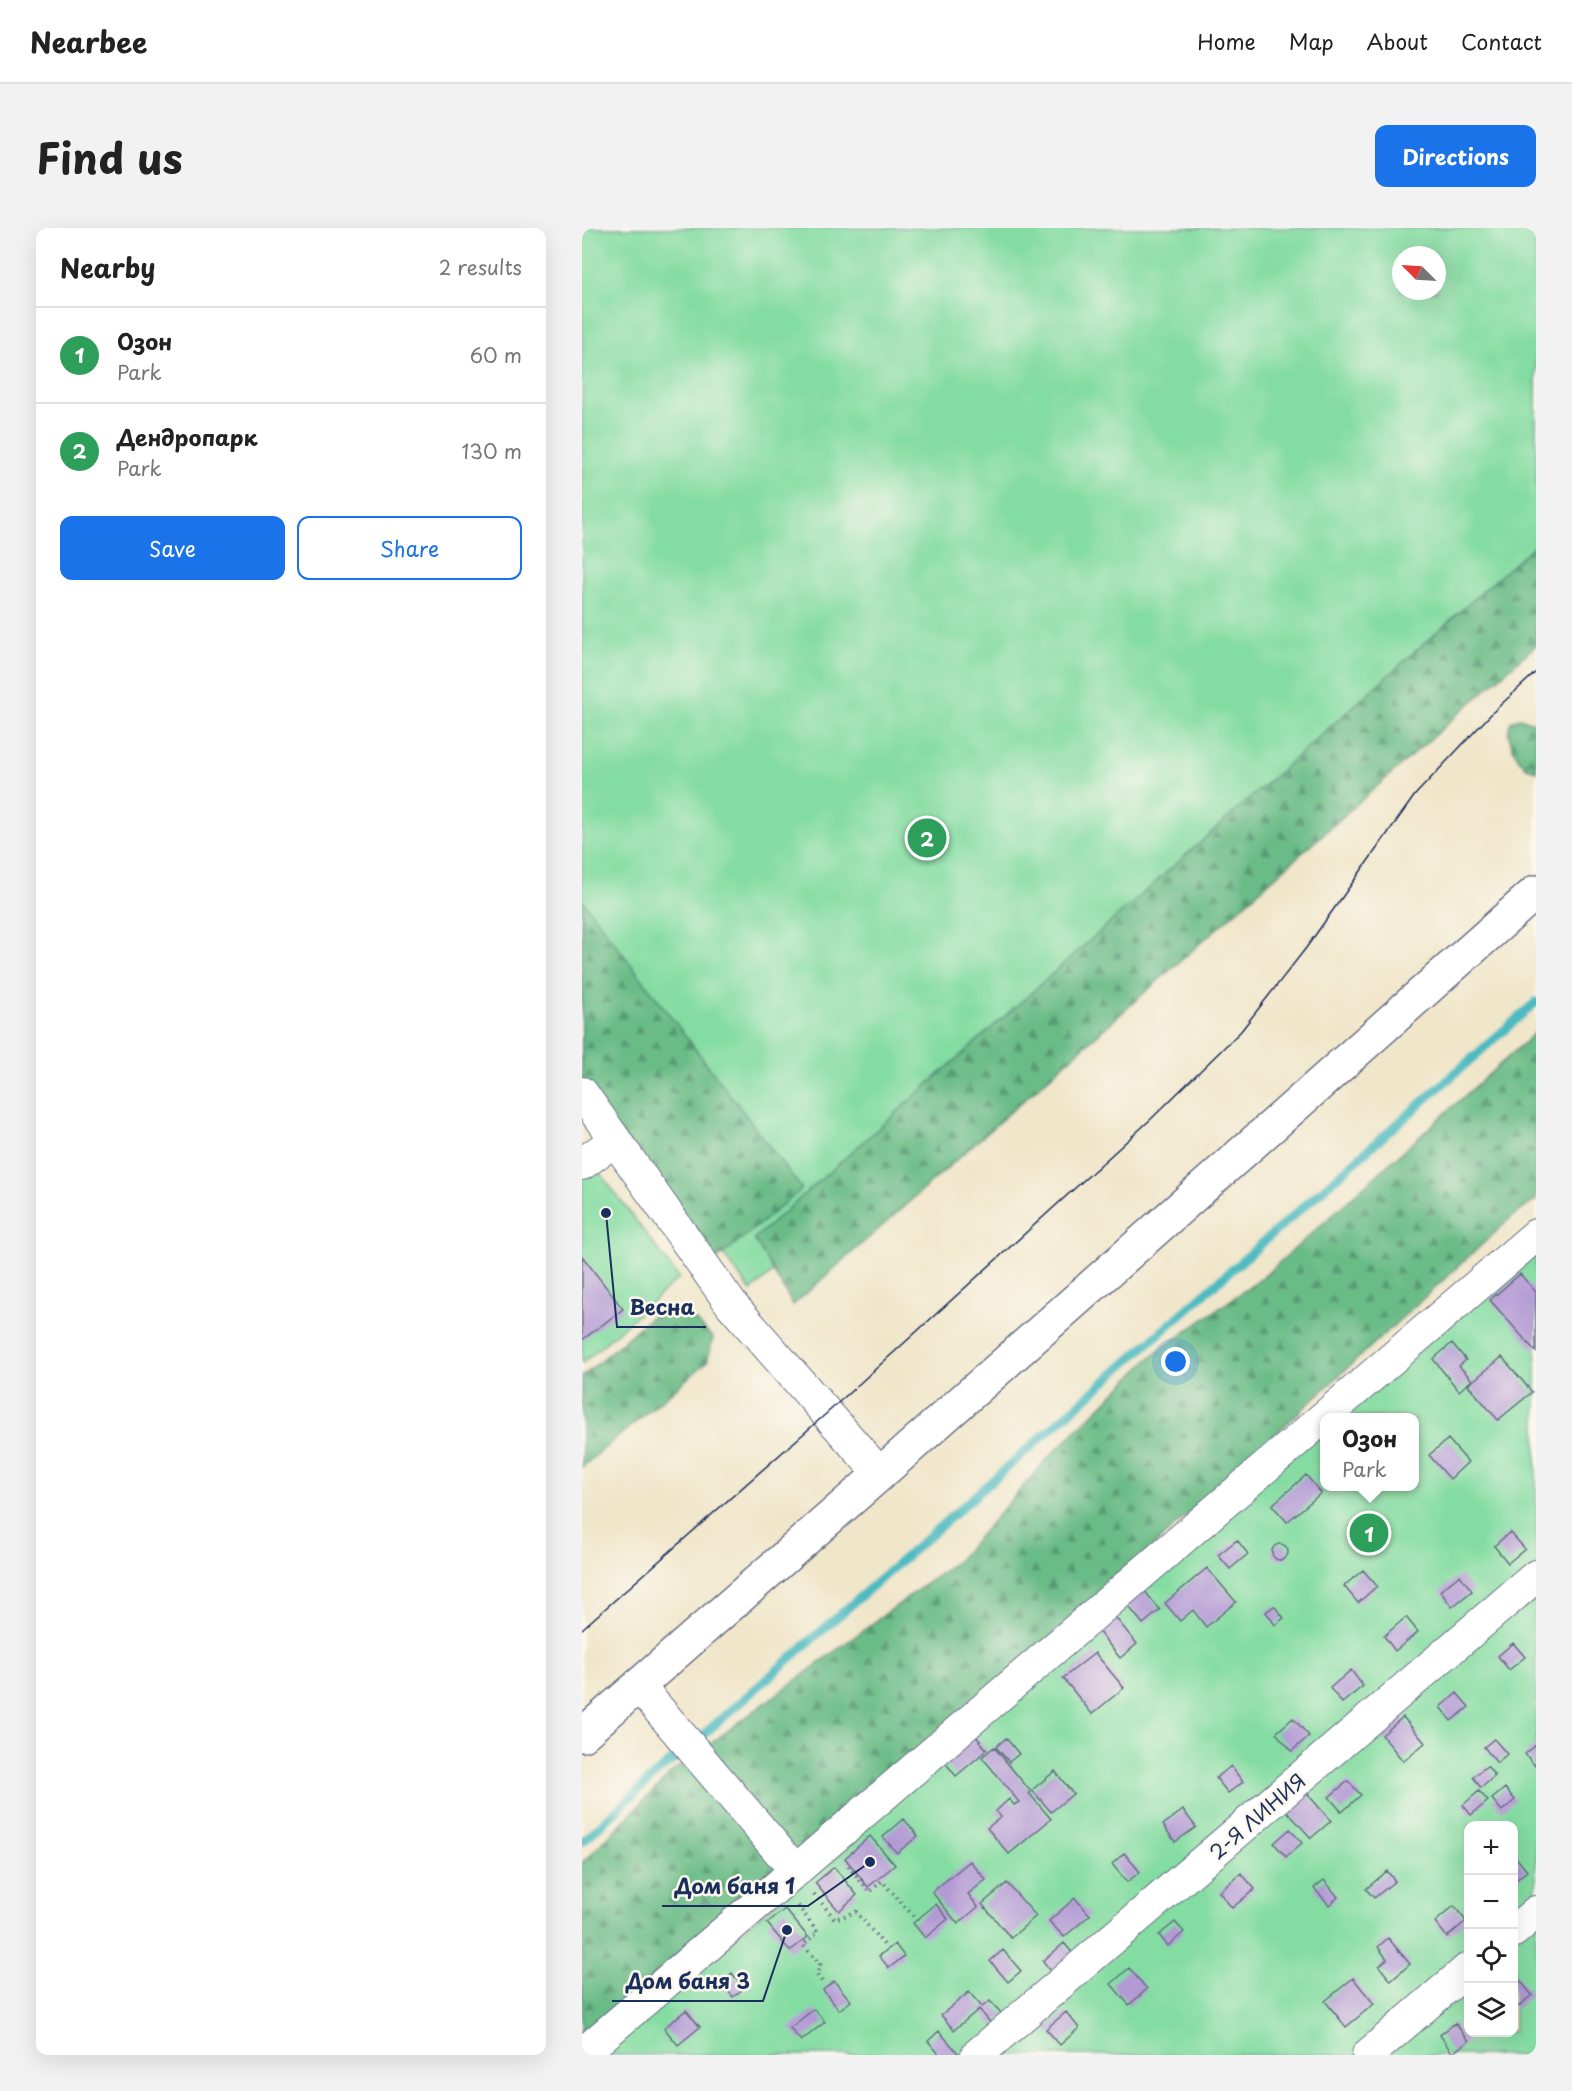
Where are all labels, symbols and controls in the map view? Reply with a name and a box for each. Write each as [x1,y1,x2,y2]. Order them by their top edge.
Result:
text: Nearbee [30,20,147,63]
text: Home [1197,25,1256,57]
text: Map [1289,25,1334,57]
text: About [1367,25,1428,57]
text: Contact [1461,25,1542,57]
text: Find us [36,125,183,188]
button: Directions [1375,125,1536,187]
north arrow [1392,246,1446,300]
text: Nearby [60,248,155,287]
text: 2 results [439,252,522,282]
text: Озон [117,324,172,357]
text: 1 [75,340,84,370]
text: 60 m [470,340,522,370]
text: Park [117,357,162,387]
text: Дендропарк [117,420,257,453]
text: 2 [72,436,87,466]
text: 130 m [462,436,522,466]
text: Park [117,453,162,483]
button: Save [60,516,285,580]
button: Share [297,516,522,580]
pin: 2 [908,816,946,860]
callout: Весна [617,1288,706,1327]
text: Весна [629,1290,695,1322]
your location [1161,1347,1190,1376]
popup [1320,1413,1419,1491]
text: Озон [1342,1421,1397,1454]
text: Park [1342,1454,1387,1484]
pin: 1 [1350,1510,1388,1556]
street label: 2-Я ЛИНИЯ [1202,1766,1312,1866]
map controls [1464,1821,1518,2037]
button: + [1464,1821,1518,1875]
callout: Дом баня 1 [662,1867,808,1906]
text: Дом баня 1 [674,1869,795,1901]
button: − [1464,1875,1518,1929]
button: locate [1464,1929,1518,1983]
callout: Дом баня 3 [612,1962,763,2001]
text: Дом баня 3 [625,1964,750,1996]
button: layers [1464,1983,1518,2037]

